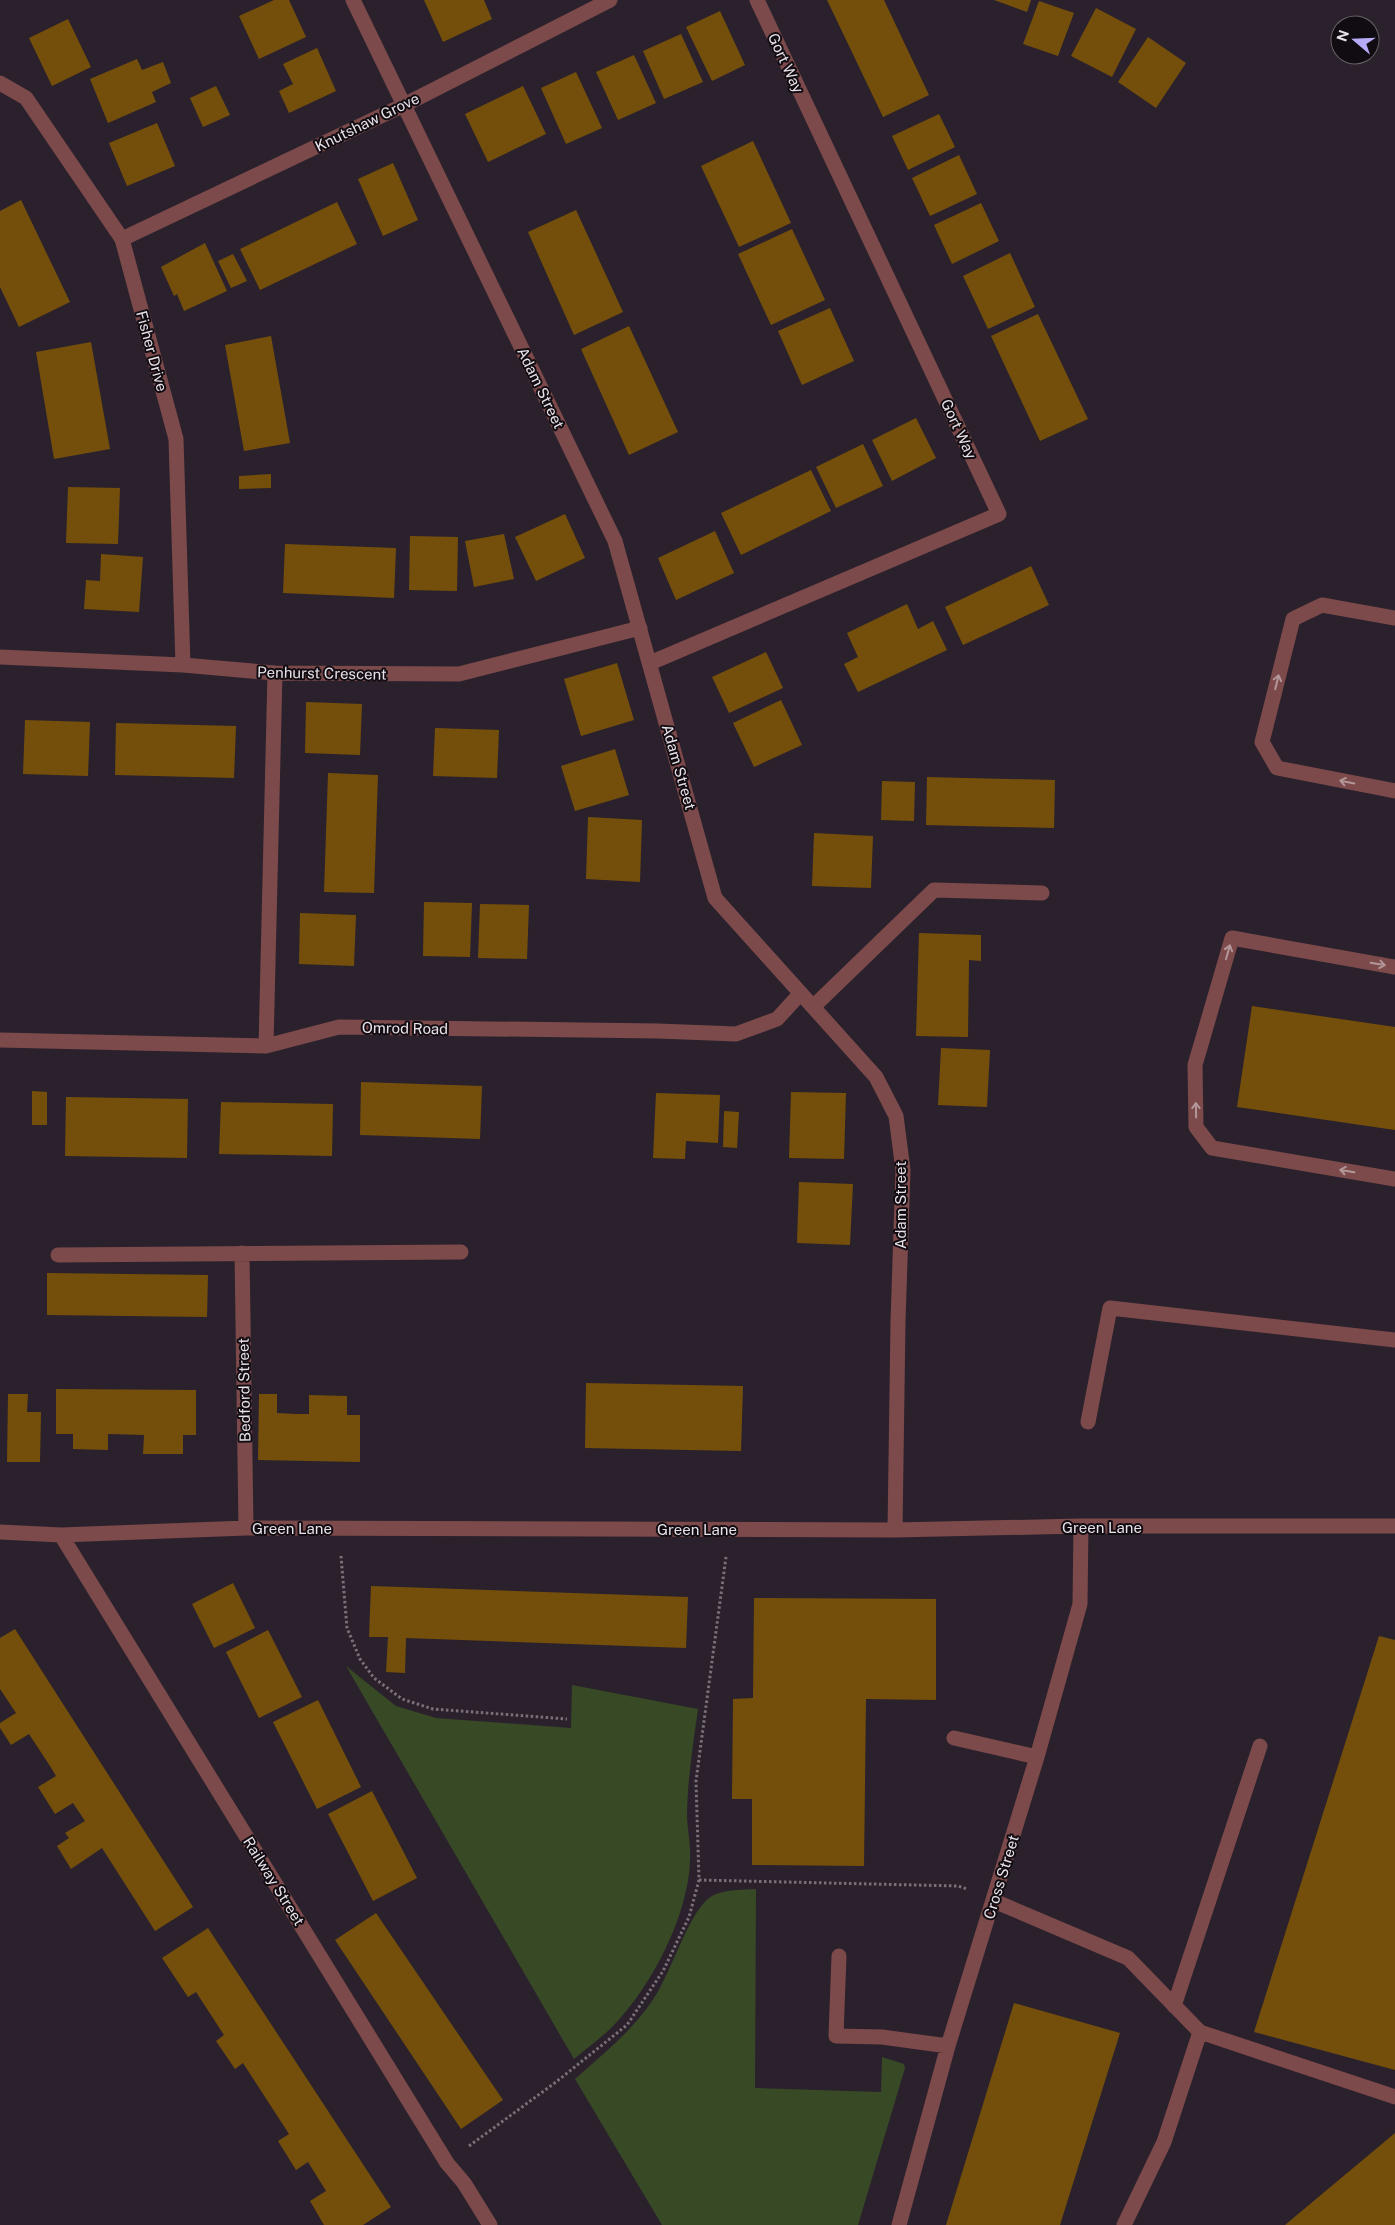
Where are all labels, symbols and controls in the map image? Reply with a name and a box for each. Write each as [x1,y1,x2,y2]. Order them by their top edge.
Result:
north arrow [1330,15,1380,65]
text: N [1333,28,1352,44]
street label: Gort Way [765,30,807,96]
street label: Knutshaw Grove [312,89,422,155]
street label: Fisher Drive [133,309,171,393]
street label: Adam Street [514,345,568,431]
street label: Gort Way [938,396,980,462]
street label: Penhurst Crescent [257,663,387,683]
one-way arrow [1273,675,1282,691]
street label: Adam Street [659,722,699,812]
one-way arrow [1340,776,1356,786]
one-way arrow [1223,945,1233,961]
one-way arrow [1369,959,1385,969]
street label: Omrod Road [362,1019,448,1037]
one-way arrow [1191,1102,1201,1118]
street label: Adam Street [892,1161,909,1249]
one-way arrow [1339,1166,1355,1176]
street label: Bedford Street [235,1338,253,1442]
street label: Green Lane [1062,1519,1142,1536]
street label: Green Lane [252,1520,332,1537]
street label: Green Lane [657,1521,737,1538]
street label: Cross Street [980,1833,1022,1921]
street label: Railway Street [240,1834,308,1929]

